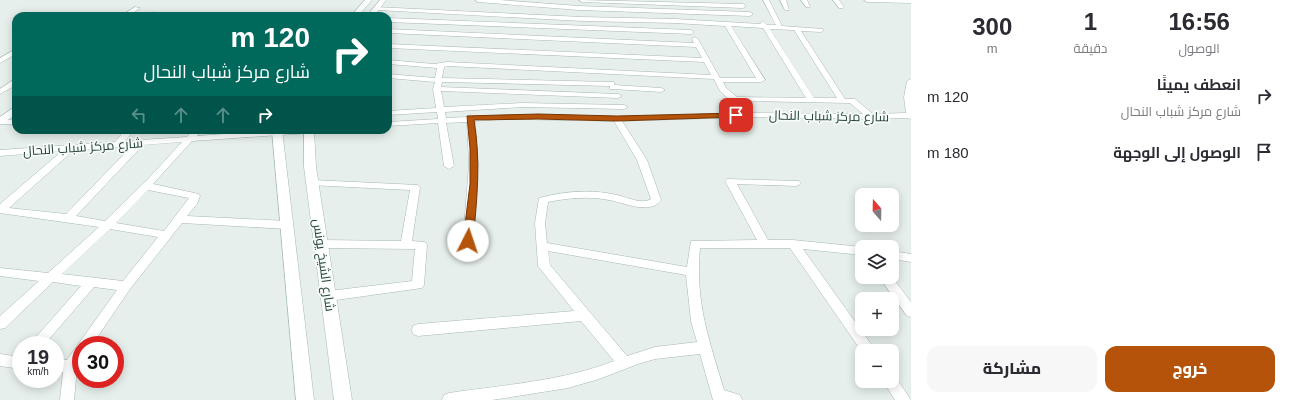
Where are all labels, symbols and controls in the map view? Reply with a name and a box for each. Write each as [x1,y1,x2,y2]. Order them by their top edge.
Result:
text: 1 [1084,8,1097,35]
text: 16:56 [1168,8,1230,35]
text: 300 [972,13,1012,40]
text: 120 m [231,22,310,53]
icon: right [324,28,376,80]
text: m [987,41,998,56]
text: دقيقة [1073,41,1107,56]
text: الوصول [1178,41,1220,56]
text: شارع مركز شباب النحال [144,62,310,82]
text: انعطف يمينًا [1157,76,1241,93]
icon: right [1253,85,1275,107]
text: 120 m [927,88,969,105]
pin [719,98,753,132]
icon: left [128,104,150,126]
icon: ahead [170,104,192,126]
icon: ahead [212,104,234,126]
icon: right [254,104,276,126]
icon: arrive [725,104,747,126]
text: شارع مركز شباب النحال [1121,104,1241,119]
street label: شارع مركز شباب النحال [769,107,889,126]
street label: شارع مركز شباب النحال [23,135,144,160]
icon: arrive [1253,141,1275,163]
text: 180 m [927,144,969,161]
text: الوصول إلى الوجهة [1113,144,1241,161]
north arrow [855,188,899,232]
map controls [855,188,899,388]
street label: شارع الشيخ يونس [309,218,338,312]
position arrow [447,220,489,262]
button: layers [855,240,899,284]
button: + [855,292,899,336]
speed limit sign: 30 [72,336,124,388]
button: − [855,344,899,388]
text: 19 [27,346,49,368]
button: مشاركة [927,346,1097,392]
button: خروج [1105,346,1275,392]
text: km/h [27,366,49,377]

